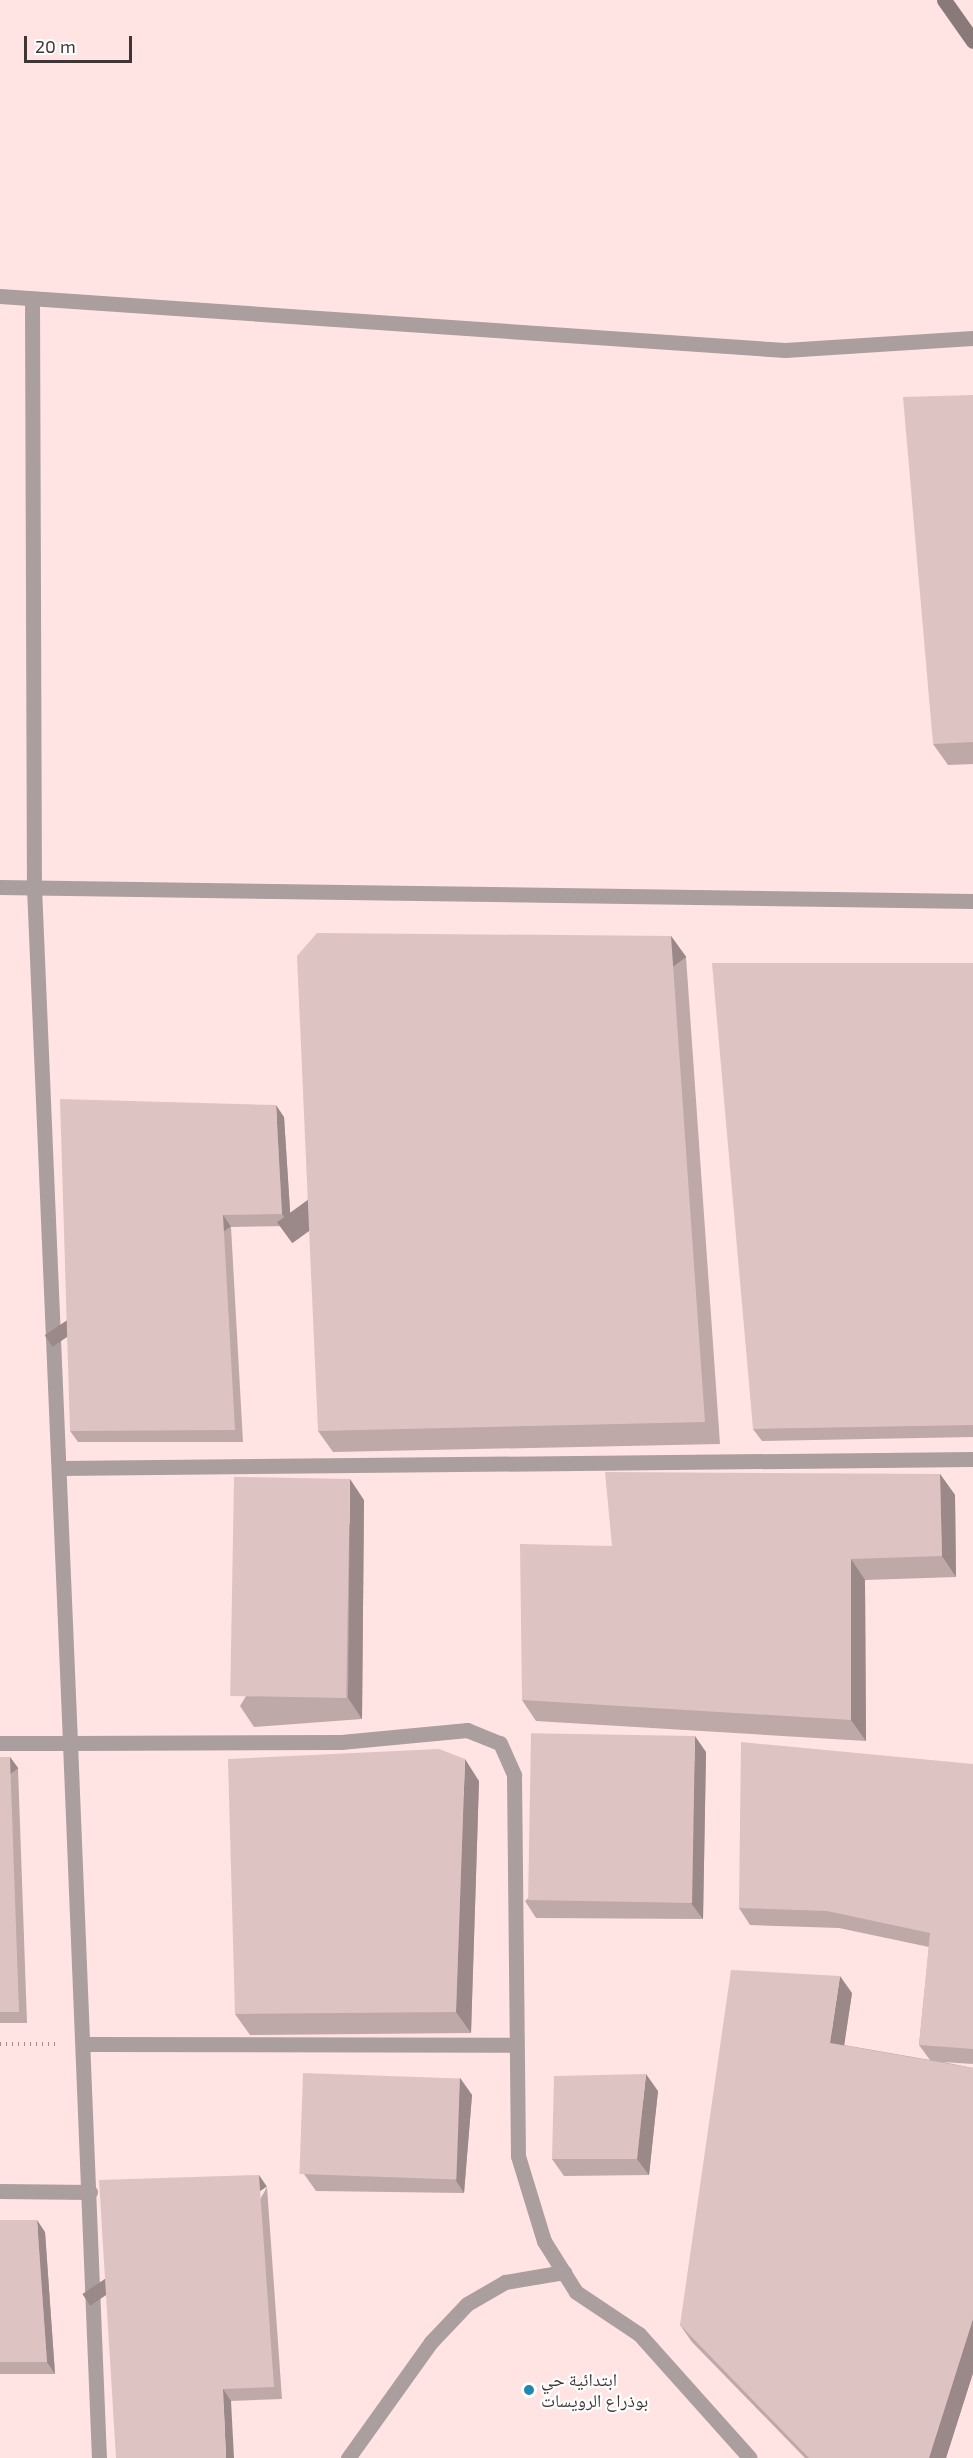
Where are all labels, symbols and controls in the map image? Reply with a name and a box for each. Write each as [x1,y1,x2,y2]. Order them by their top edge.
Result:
scale bar [27,24,135,62]
text: 20 m [35,35,76,57]
place label: ابتدائية حي بوذراع الرويسات [541,2369,648,2412]
marker: ابتدائية حي بوذراع الرويسات [522,2383,536,2397]

